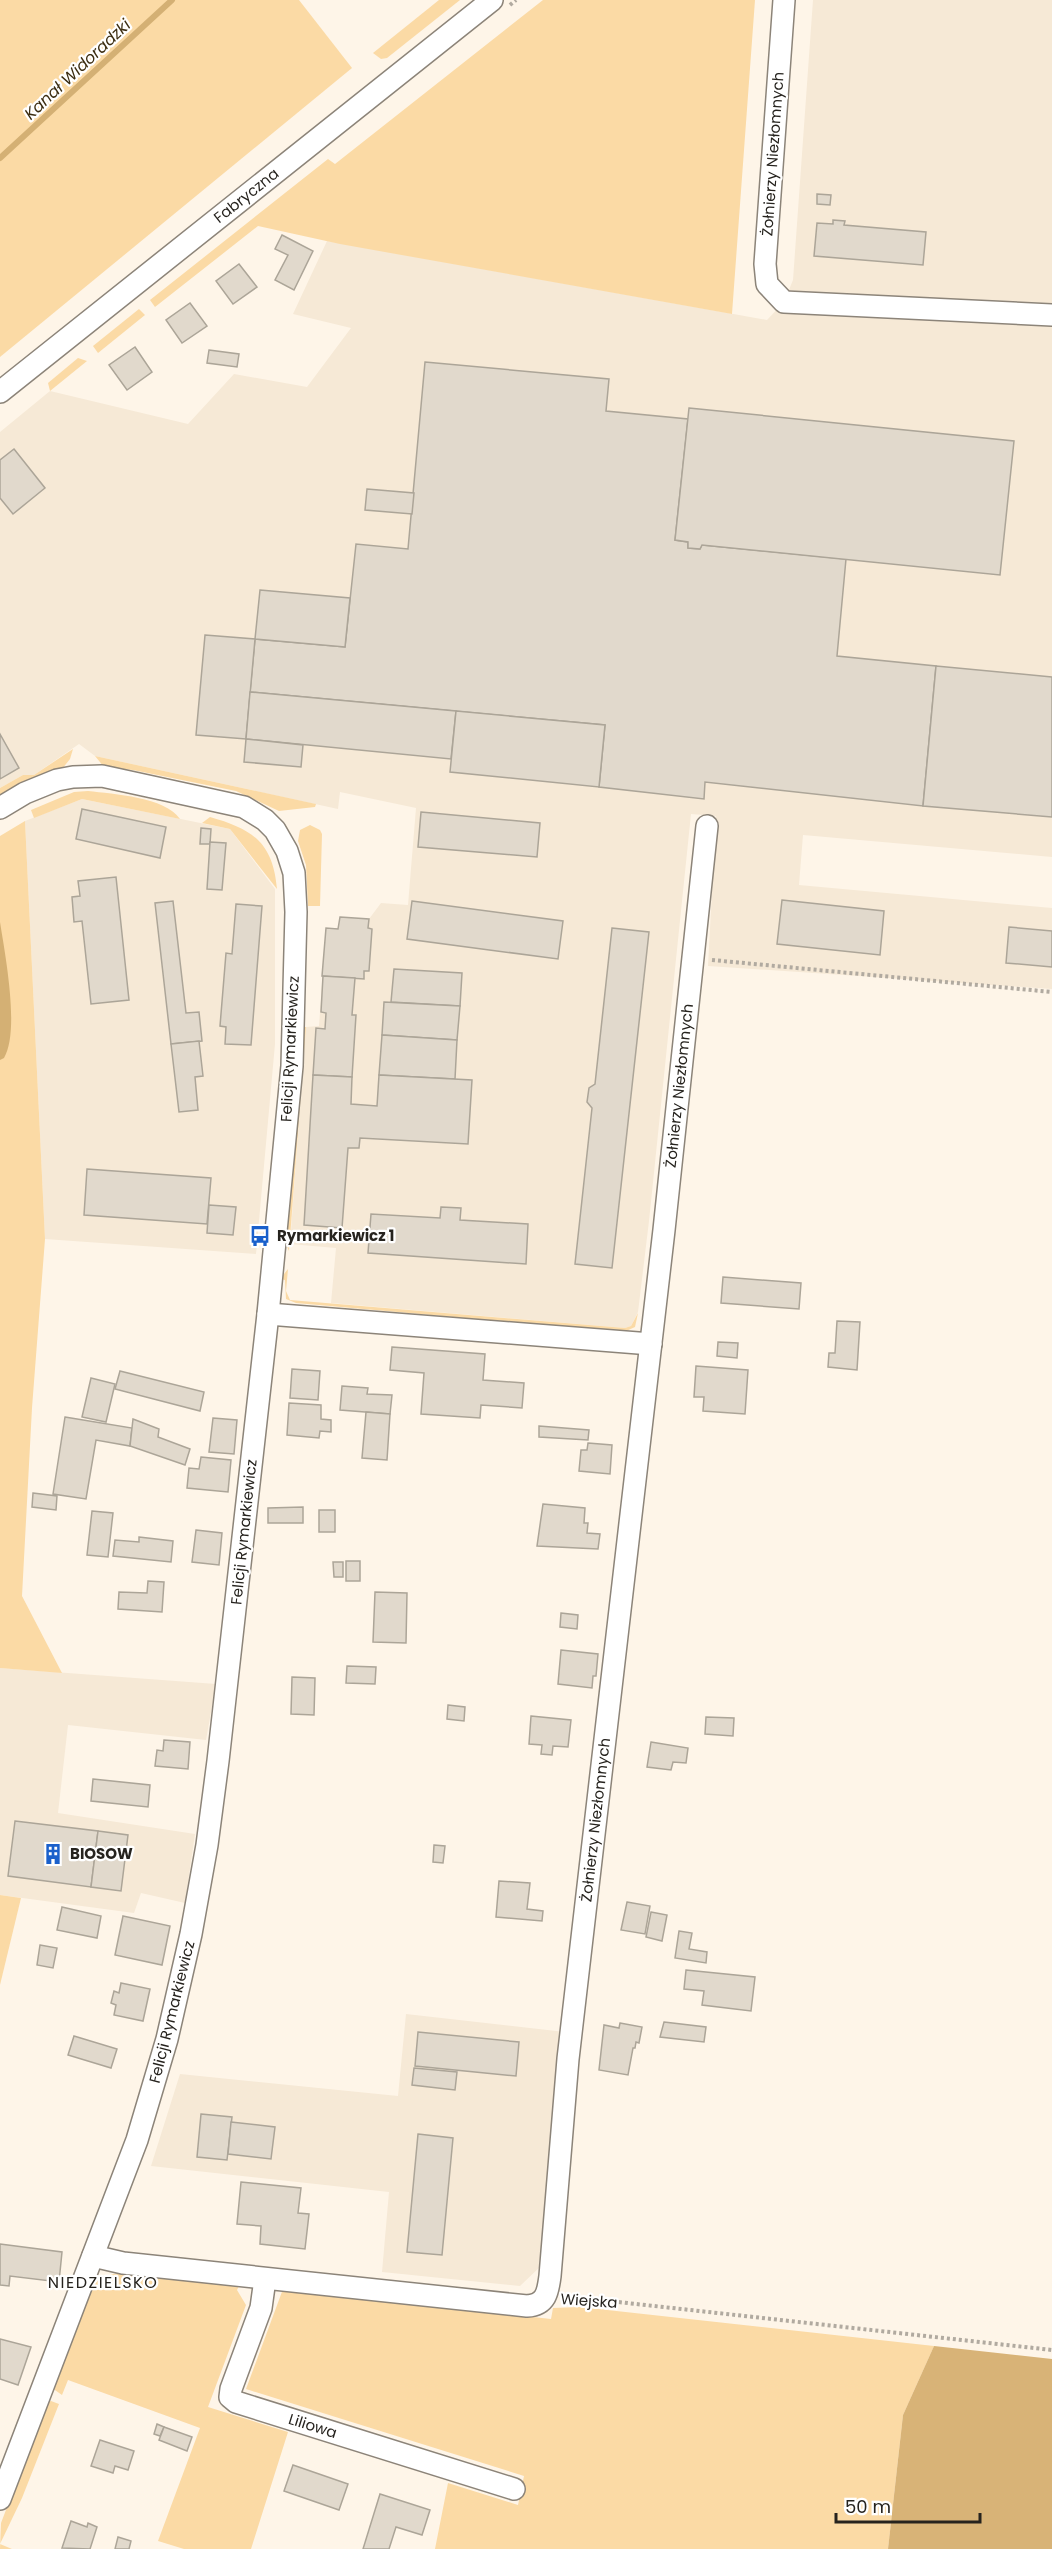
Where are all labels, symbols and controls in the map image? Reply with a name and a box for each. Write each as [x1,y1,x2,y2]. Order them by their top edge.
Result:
water label: Kanał Widoradzki [19,13,136,125]
street label: Żołnierzy Niezłomnych [756,71,789,237]
street label: Fabryczna [209,163,283,228]
street label: Felicji Rymarkiewicz [275,975,304,1123]
street label: Żołnierzy Niezłomnych [660,1002,698,1169]
bus stop icon: Rymarkiewicz 1 [248,1224,272,1248]
place label: Rymarkiewicz 1 [277,1225,394,1246]
street label: Felicji Rymarkiewicz [225,1458,262,1606]
street label: Żołnierzy Niezłomnych [575,1737,615,1903]
building icon: BIOSOW [41,1842,65,1866]
place label: BIOSOW [70,1843,133,1864]
street label: Felicji Rymarkiewicz [144,1938,199,2085]
district label: NIEDZIELSKO [48,2271,158,2294]
street label: Wiejska [560,2288,618,2313]
street label: Liliowa [286,2408,340,2443]
scale bar [836,2486,980,2524]
text: 50 m [845,2494,891,2519]

